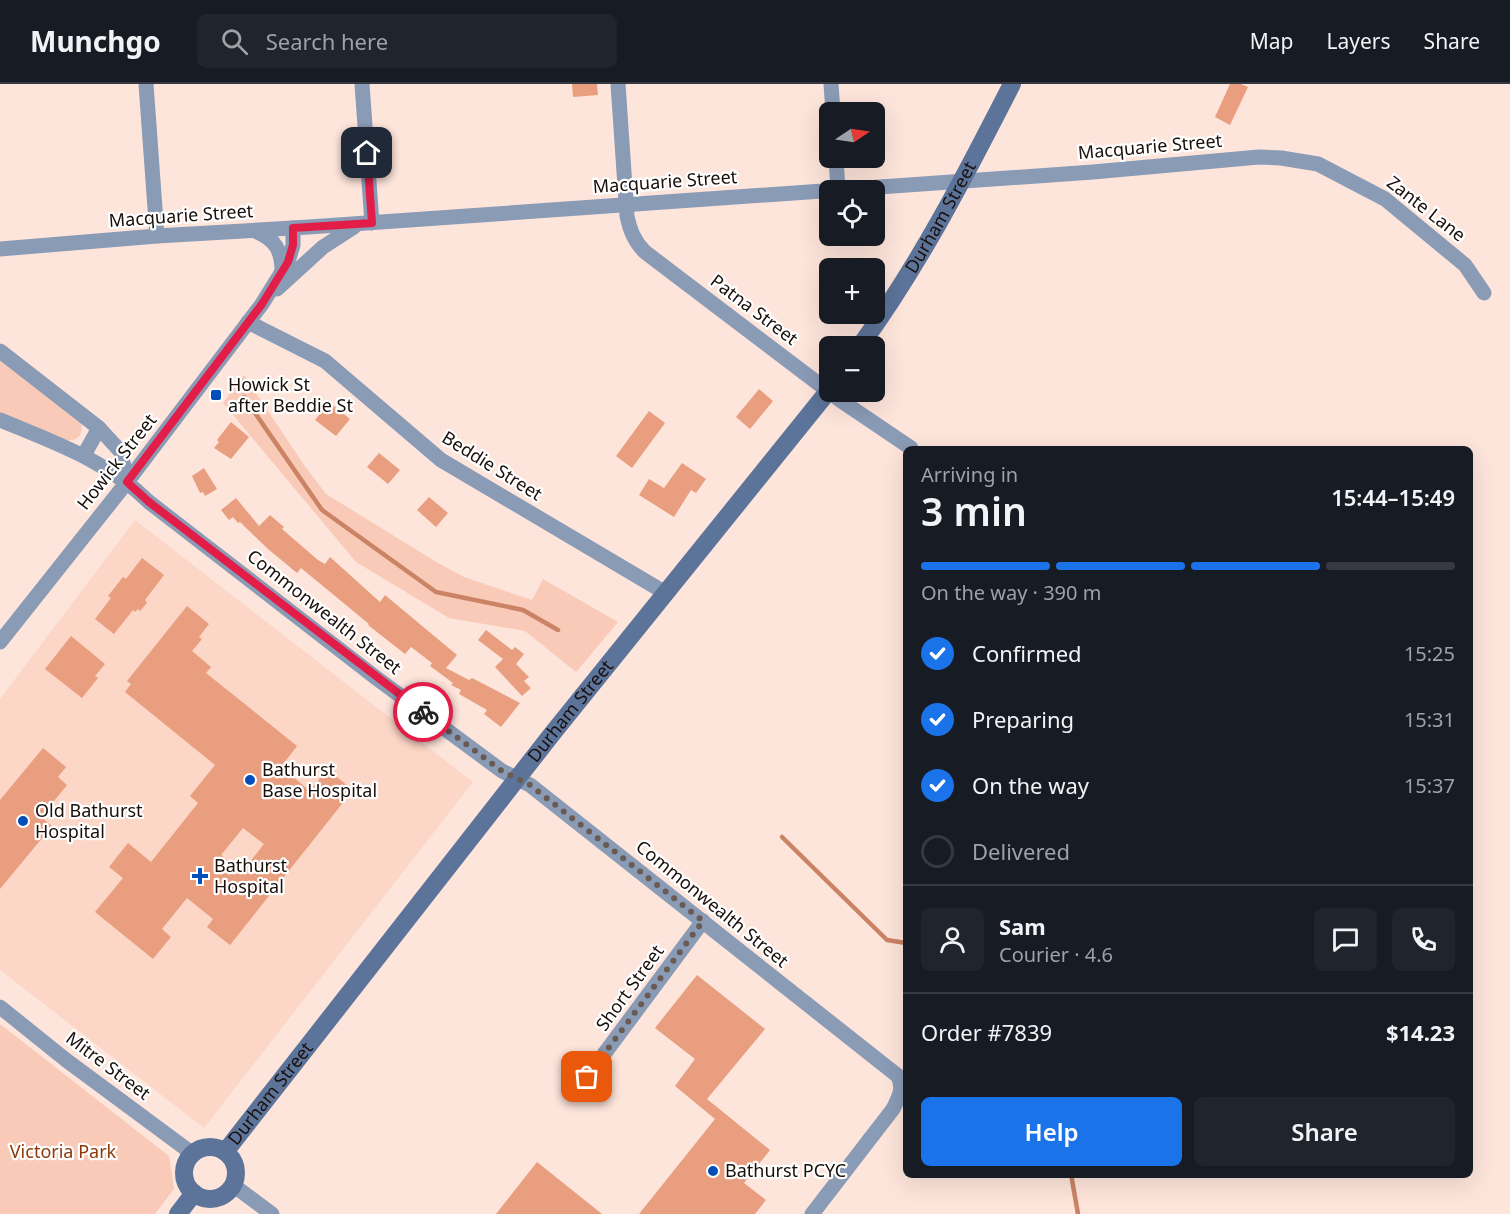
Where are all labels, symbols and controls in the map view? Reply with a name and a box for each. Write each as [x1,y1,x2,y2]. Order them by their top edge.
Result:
search box [197,14,617,68]
text: Munchgo [30,22,161,60]
icon: search [218,25,251,58]
text: Search here [266,26,388,56]
text: Map [1250,27,1294,55]
text: Layers [1327,27,1391,55]
text: Share [1424,27,1480,55]
north arrow [819,102,885,168]
map controls [819,102,885,402]
pin [341,127,392,178]
street label: Macquarie Street [1077,128,1223,164]
icon: home [350,136,383,169]
street label: Durham Street [899,156,981,277]
street label: Macquarie Street [592,164,738,198]
street label: Zante Lane [1382,170,1471,246]
button: locate [819,180,885,246]
street label: Macquarie Street [108,198,254,232]
button: + [819,258,885,324]
street label: Patna Street [706,268,804,350]
button: − [819,336,885,402]
place label: Howick St after Beddie St [228,372,353,417]
marker: Howick St after Beddie St [209,388,223,402]
street label: Howick Street [71,408,162,514]
street label: Beddie Street [438,425,548,506]
text: Arriving in [921,461,1018,488]
text: 15:44–15:49 [1331,482,1455,512]
text: 3 min [921,484,1027,537]
street label: Commonwealth Street [243,543,407,679]
text: On the way · 390 m [921,579,1101,606]
icon: check [921,637,954,670]
text: Confirmed [972,638,1082,668]
text: 15:25 [1404,640,1455,667]
street label: Durham Street [521,654,618,767]
courier [393,682,453,742]
icon: bike [407,696,440,729]
icon: check [921,703,954,736]
text: Preparing [972,704,1074,734]
text: 15:31 [1404,706,1455,733]
place label: Bathurst Base Hospital [262,757,377,802]
icon: check [921,769,954,802]
text: On the way [972,770,1089,800]
text: 15:37 [1404,772,1455,799]
marker: Bathurst Base Hospital [243,773,257,787]
place label: Old Bathurst Hospital [35,798,143,843]
marker: Old Bathurst Hospital [16,814,30,828]
street label: Commonwealth Street [631,834,794,973]
text: Delivered [972,836,1070,866]
place label: Bathurst Hospital [214,853,288,898]
marker: Bathurst Hospital [191,867,209,885]
button: person [921,908,984,971]
button: chat [1314,908,1377,971]
button: phone [1392,908,1455,971]
text: Sam [999,911,1046,941]
street label: Short Street [590,939,669,1035]
text: Courier · 4.6 [999,941,1113,968]
text: Order #7839 [921,1017,1052,1047]
text: $14.23 [1386,1017,1455,1047]
street label: Mitre Street [62,1026,156,1105]
street label: Durham Street [222,1036,318,1150]
pin [561,1051,612,1102]
icon: bag [570,1060,603,1093]
button: Help [921,1097,1182,1166]
button: Share [1194,1097,1455,1166]
park label: Victoria Park [10,1139,117,1163]
place label: Bathurst PCYC [725,1158,846,1182]
marker: Bathurst PCYC [706,1164,720,1178]

